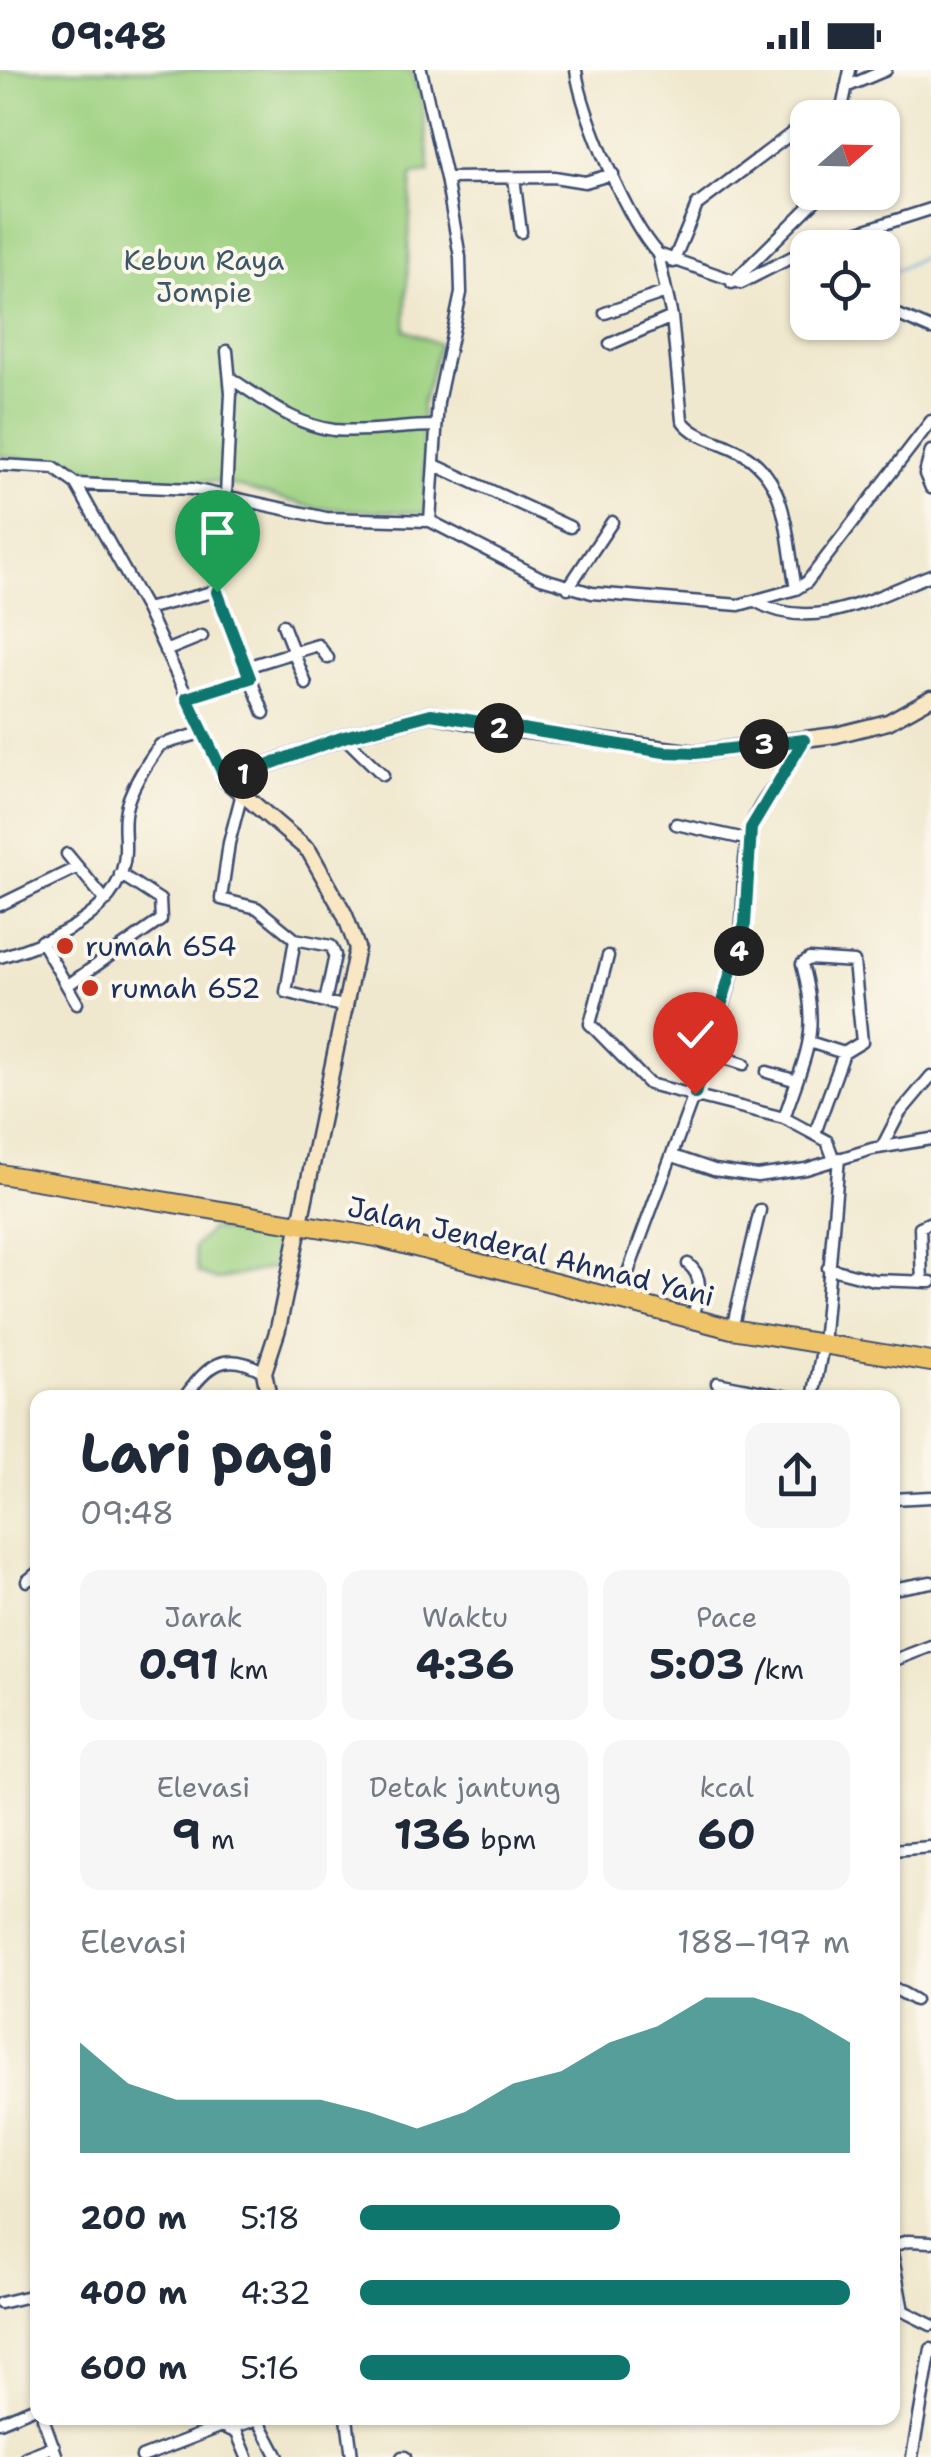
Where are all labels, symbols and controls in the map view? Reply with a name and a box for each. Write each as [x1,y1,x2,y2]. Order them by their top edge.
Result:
text: 09:48 [50,10,167,61]
north arrow [790,100,900,210]
map controls [790,100,900,340]
button: locate [790,230,900,340]
park label: Kebun Raya Jompie [124,241,284,311]
pin [175,490,260,593]
icon: arrive [190,505,245,560]
pin: 2 [474,703,524,753]
text: 2 [489,709,509,747]
pin: 3 [739,719,789,769]
text: 3 [754,725,774,763]
pin: 1 [218,749,268,799]
text: 1 [237,755,249,793]
pin: 4 [714,926,764,976]
place label: rumah 654 [85,927,237,965]
text: 4 [729,932,749,970]
marker: rumah 654 [54,935,76,957]
place label: rumah 652 [110,969,261,1007]
marker: rumah 652 [79,977,101,999]
pin [653,992,738,1095]
icon: check [668,1007,723,1062]
street label: Jalan Jenderal Ahmad Yani [343,1187,719,1315]
text: Lari pagi [80,1416,334,1490]
button: share [745,1423,850,1528]
text: 09:48 [80,1491,174,1534]
text: Jarak [164,1598,243,1636]
text: Waktu [422,1598,508,1636]
text: Pace [696,1598,757,1636]
text: 0.91 [138,1636,219,1692]
text: 4:36 [415,1636,515,1692]
text: 5:03 [649,1636,745,1692]
text: km [219,1650,268,1688]
text: /km [745,1650,804,1688]
text: Elevasi [157,1768,250,1806]
text: Detak jantung [369,1768,561,1806]
text: kcal [699,1768,754,1806]
text: 9 [172,1806,201,1862]
text: 136 [393,1806,471,1862]
text: 60 [697,1806,756,1862]
text: m [201,1820,235,1858]
text: bpm [471,1820,537,1858]
text: Elevasi [80,1920,187,1963]
text: 188–197 m [677,1920,850,1963]
text: 200 m [80,2196,187,2239]
text: 5:18 [240,2196,300,2239]
text: 400 m [80,2271,187,2314]
text: 4:32 [240,2271,311,2314]
text: 600 m [80,2346,187,2389]
text: 5:16 [240,2346,300,2389]

